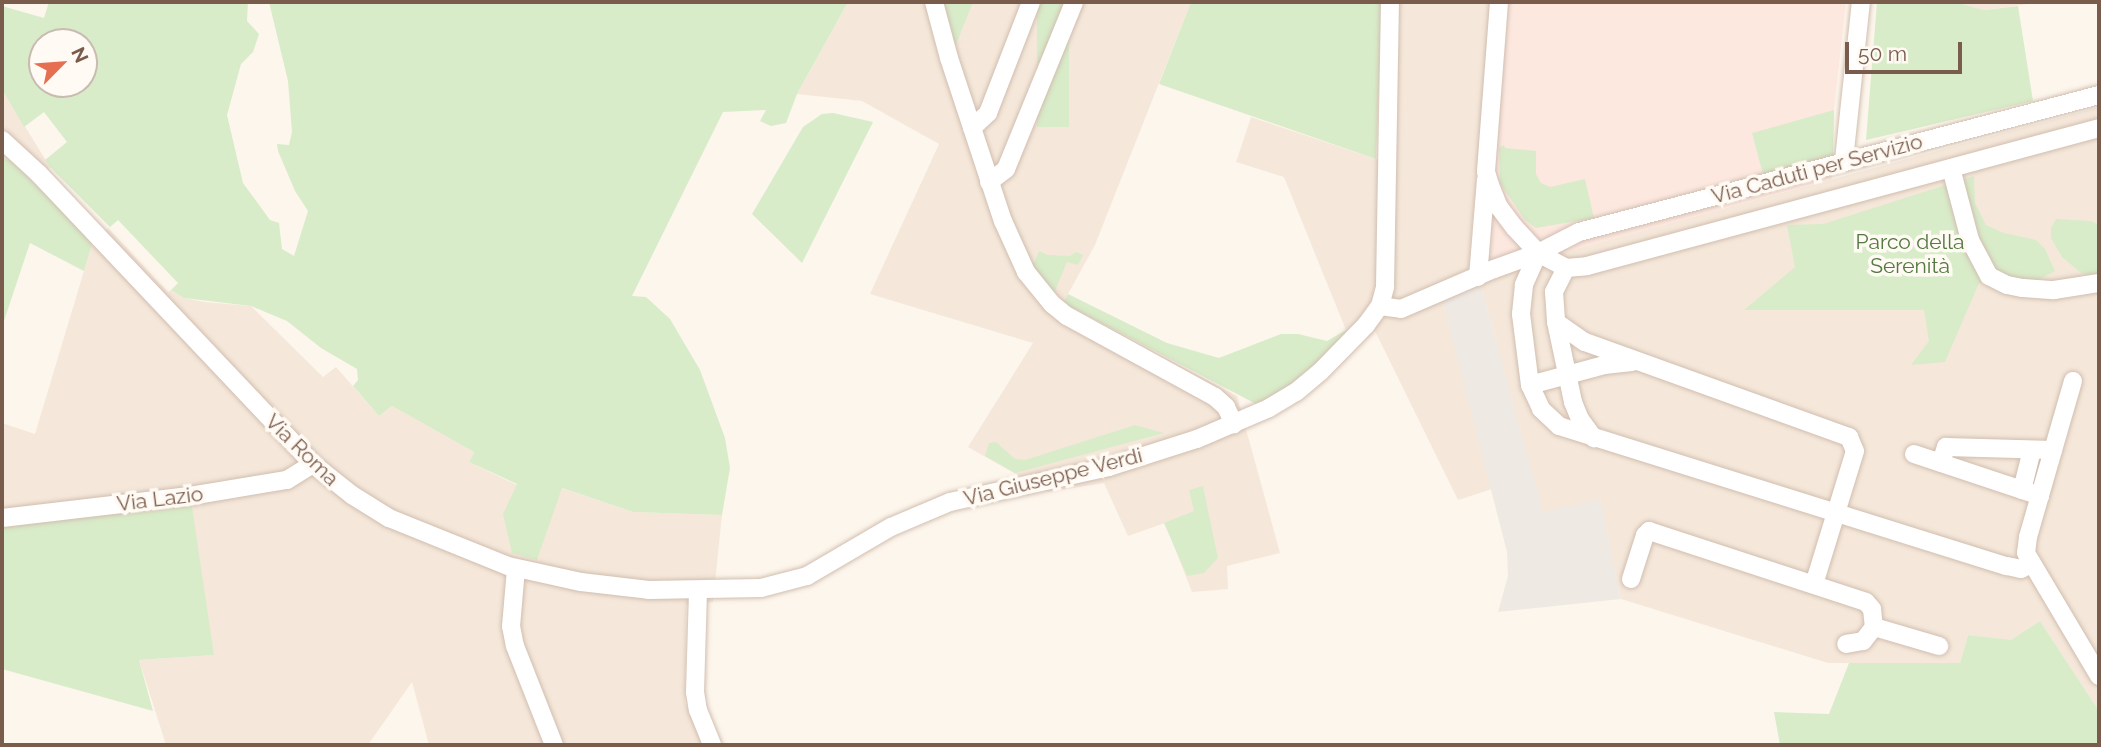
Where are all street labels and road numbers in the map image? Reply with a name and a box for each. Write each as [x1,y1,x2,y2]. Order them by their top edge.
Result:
street label: Via Caduti per Servizio [1709,129,1925,209]
street label: Via Roma [260,409,344,491]
street label: Via Giuseppe Verdi [961,443,1145,511]
street label: Via Lazio [115,481,205,517]

